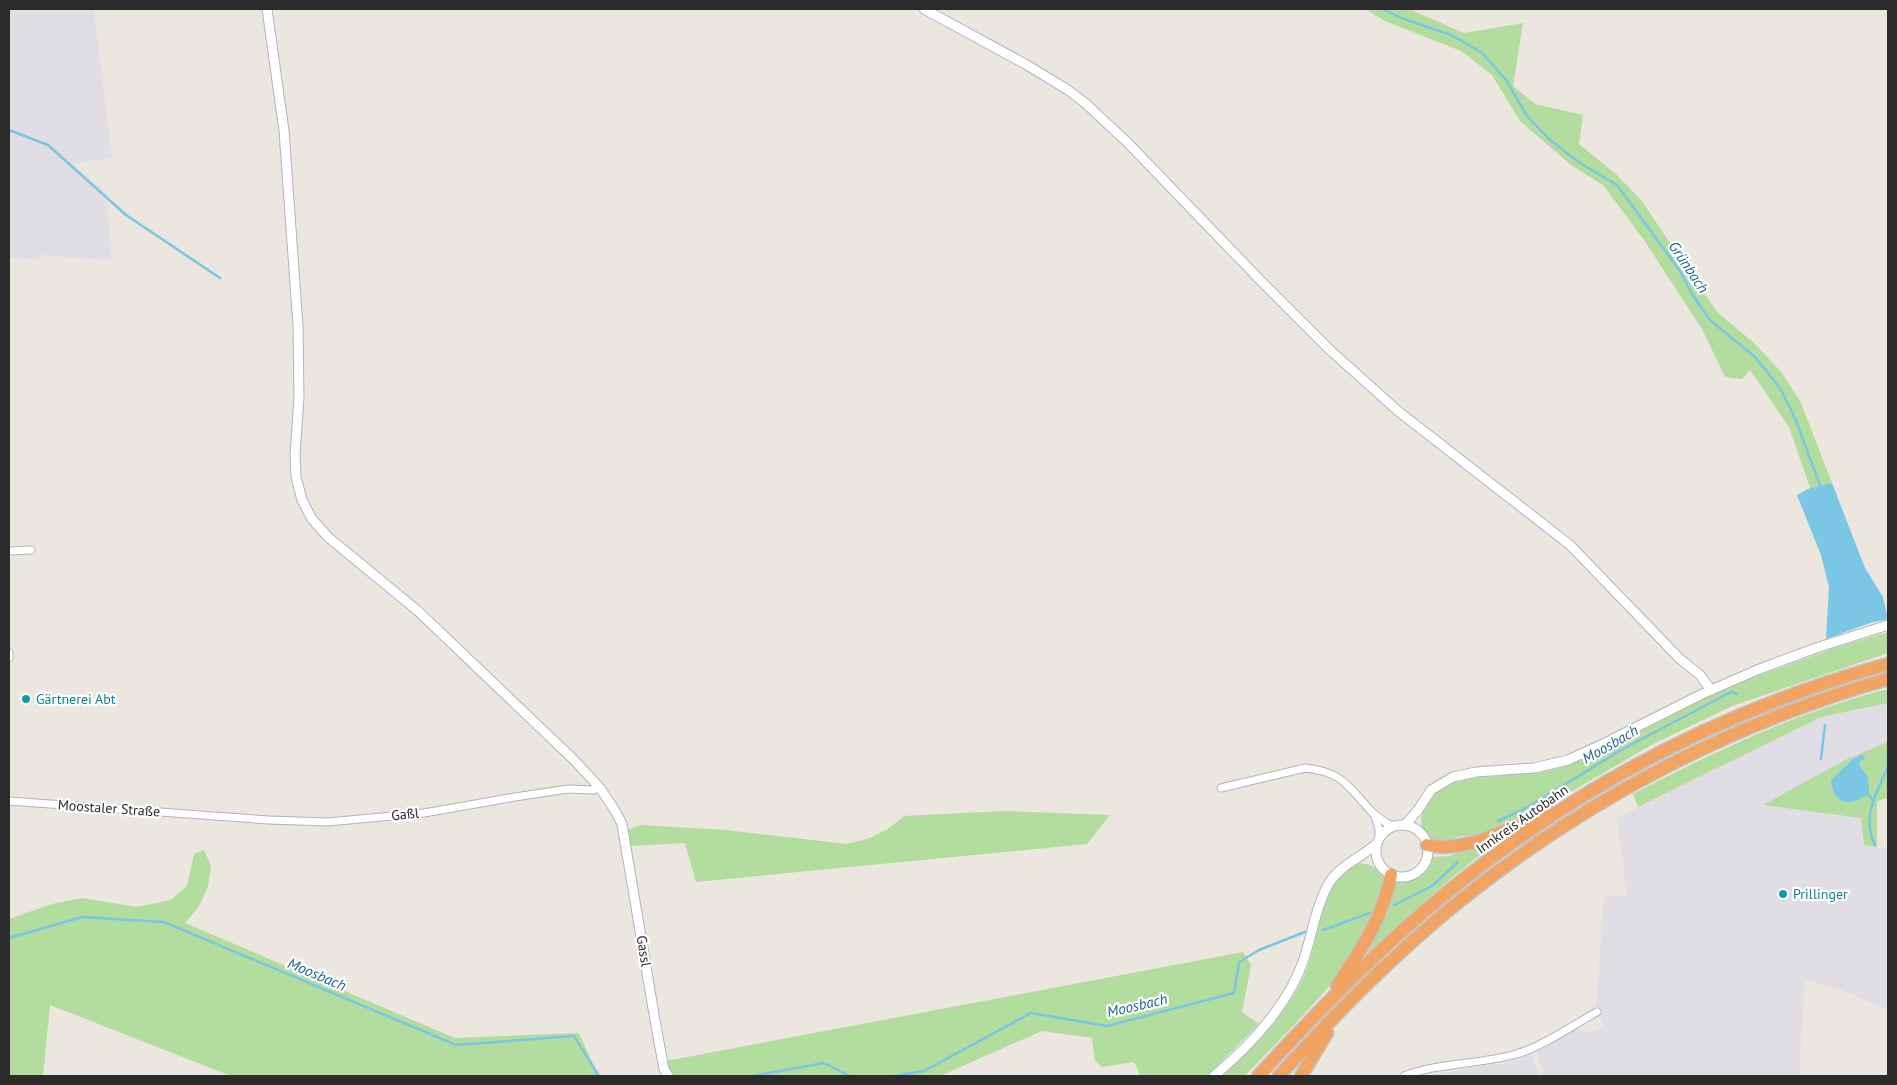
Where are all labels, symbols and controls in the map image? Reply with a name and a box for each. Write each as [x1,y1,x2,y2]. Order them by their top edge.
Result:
water label: Grünbach [1665,237,1713,297]
place label: Gärtnerei Abt [36,690,116,708]
marker: Gärtnerei Abt [20,693,32,705]
water label: Moosbach [1579,720,1641,768]
street label: Innkreis Autobahn [1472,780,1572,858]
street label: Moostaler Straße [57,795,161,821]
street label: Gaßl [390,804,420,824]
place label: Prillinger [1793,885,1848,903]
marker: Prillinger [1777,888,1789,900]
street label: Gassl [633,934,655,968]
water label: Moosbach [285,953,349,995]
water label: Moosbach [1105,989,1169,1021]

